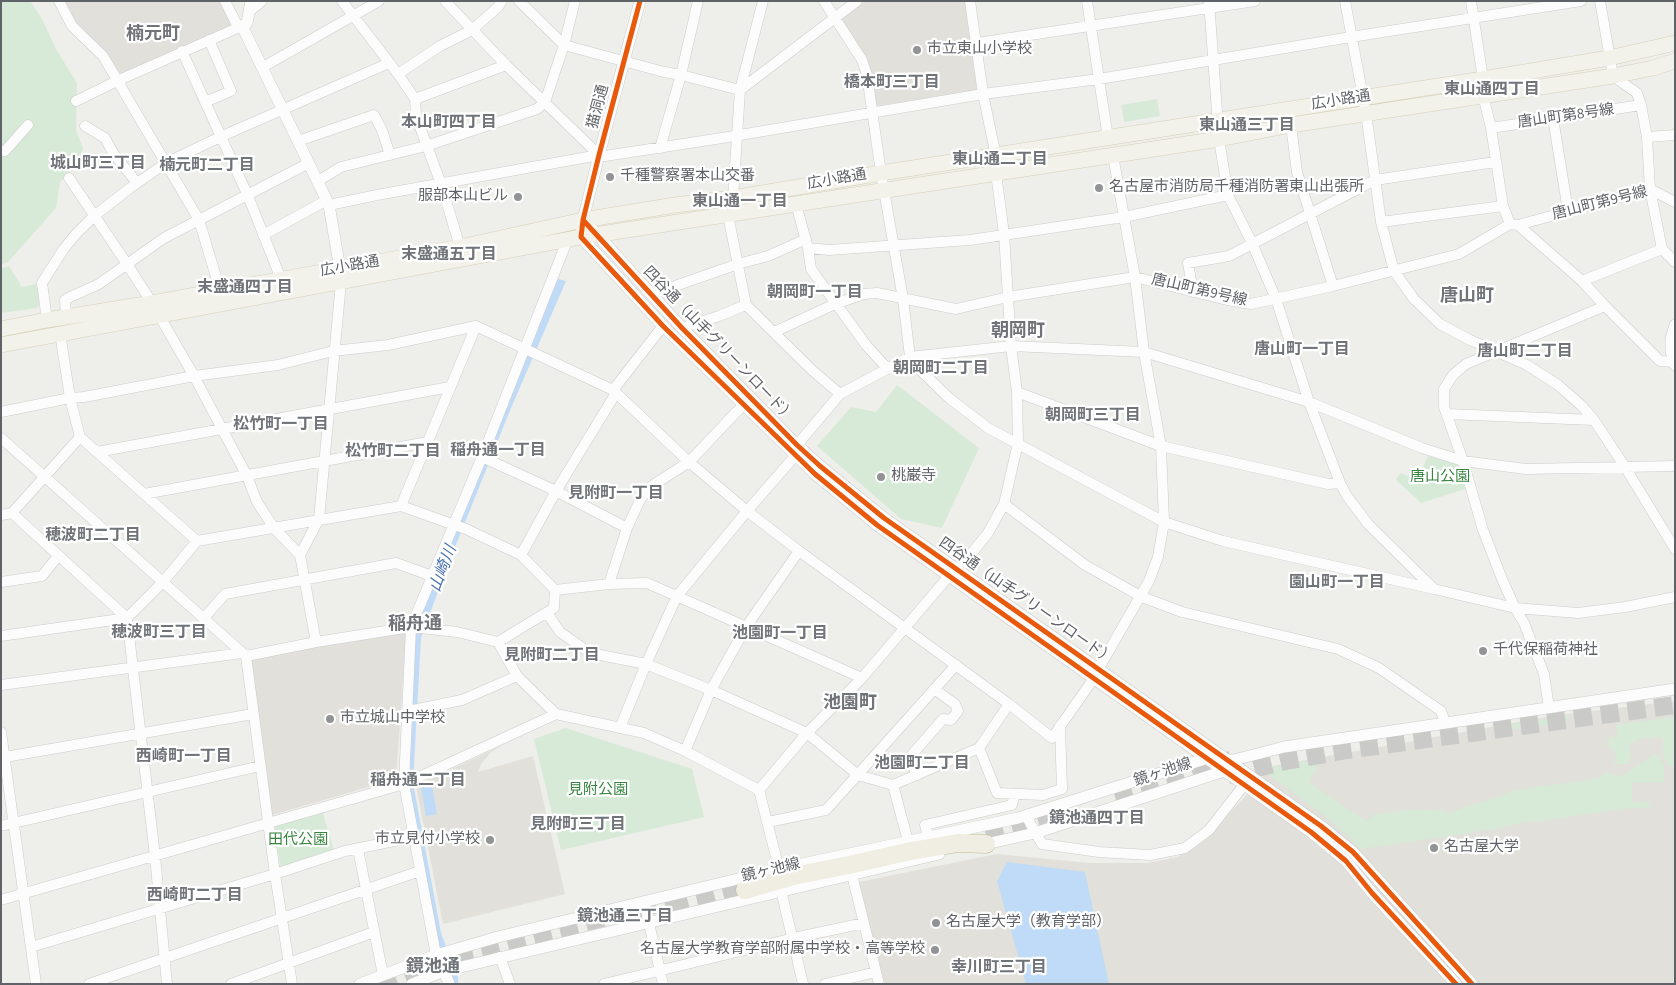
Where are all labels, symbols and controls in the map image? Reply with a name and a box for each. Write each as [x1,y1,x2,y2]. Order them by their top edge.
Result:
district label: 楠元町 [126,24,180,46]
place label: 市立東山小学校 [927,41,1032,59]
marker: 市立東山小学校 [911,44,923,56]
district label: 橋本町三丁目 [844,73,940,93]
district label: 東山通四丁目 [1444,80,1540,100]
street label: 猫洞通 [584,83,614,131]
street label: 広小路通 [1310,87,1372,115]
street label: 唐山町第8号線 [1516,101,1616,133]
district label: 本山町四丁目 [401,113,497,133]
district label: 東山通三丁目 [1199,116,1295,136]
district label: 東山通二丁目 [952,150,1048,170]
district label: 城山町三丁目 [50,154,146,174]
district label: 楠元町二丁目 [159,156,255,176]
street label: 広小路通 [806,166,868,194]
place label: 千種警察署本山交番 [620,168,755,186]
marker: 千種警察署本山交番 [604,171,616,183]
place label: 名古屋市消防局千種消防署東山出張所 [1109,179,1364,197]
marker: 名古屋市消防局千種消防署東山出張所 [1093,182,1105,194]
street label: 唐山町第9号線 [1551,183,1649,225]
place label: 服部本山ビル [418,188,508,206]
marker: 服部本山ビル [512,191,524,203]
district label: 東山通一丁目 [692,192,788,212]
district label: 末盛通五丁目 [401,245,497,265]
street label: 広小路通 [319,253,381,281]
street label: 四谷通（山手グリーンロード） [639,263,797,427]
street label: 唐山町第9号線 [1149,271,1249,311]
district label: 末盛通四丁目 [197,278,293,298]
district label: 朝岡町一丁目 [767,283,863,303]
district label: 唐山町 [1440,286,1494,308]
district label: 朝岡町 [991,321,1045,343]
district label: 唐山町一丁目 [1254,340,1350,360]
district label: 唐山町二丁目 [1477,342,1573,362]
district label: 朝岡町二丁目 [893,359,989,379]
district label: 朝岡町三丁目 [1045,406,1141,426]
district label: 松竹町一丁目 [233,415,329,435]
district label: 稲舟通一丁目 [450,441,546,461]
district label: 松竹町二丁目 [345,442,441,462]
place label: 桃巌寺 [891,468,936,486]
park label: 唐山公園 [1410,469,1470,487]
marker: 桃巌寺 [875,471,887,483]
district label: 見附町一丁目 [568,484,664,504]
district label: 穂波町二丁目 [45,526,141,546]
street label: 四谷通（山手グリーンロード） [935,534,1117,670]
water label: 山崎川 [426,543,462,595]
district label: 園山町一丁目 [1289,573,1385,593]
district label: 稲舟通 [388,614,442,636]
district label: 穂波町三丁目 [111,623,207,643]
district label: 池園町一丁目 [732,624,828,644]
place label: 千代保稲荷神社 [1493,642,1598,660]
marker: 千代保稲荷神社 [1477,645,1489,657]
district label: 見附町二丁目 [504,646,600,666]
district label: 池園町 [823,693,877,715]
place label: 市立城山中学校 [340,710,445,728]
marker: 市立城山中学校 [324,713,336,725]
district label: 西崎町一丁目 [136,747,232,767]
district label: 池園町二丁目 [874,754,970,774]
street label: 鏡ヶ池線 [1132,755,1194,791]
district label: 稲舟通二丁目 [370,771,466,791]
park label: 見附公園 [568,782,628,800]
district label: 鏡池通四丁目 [1049,809,1145,829]
district label: 見附町三丁目 [530,815,626,835]
place label: 市立見付小学校 [375,831,480,849]
park label: 田代公園 [268,832,328,850]
marker: 市立見付小学校 [484,834,496,846]
place label: 名古屋大学 [1444,839,1519,857]
marker: 名古屋大学 [1428,842,1440,854]
street label: 鏡ヶ池線 [740,855,802,887]
district label: 西崎町二丁目 [147,886,243,906]
district label: 鏡池通三丁目 [577,907,673,927]
place label: 名古屋大学（教育学部） [946,914,1111,932]
marker: 名古屋大学（教育学部） [930,917,942,929]
place label: 名古屋大学教育学部附属中学校・高等学校 [640,941,925,959]
marker: 名古屋大学教育学部附属中学校・高等学校 [929,944,941,956]
district label: 鏡池通 [406,957,460,979]
district label: 幸川町三丁目 [951,958,1047,978]

